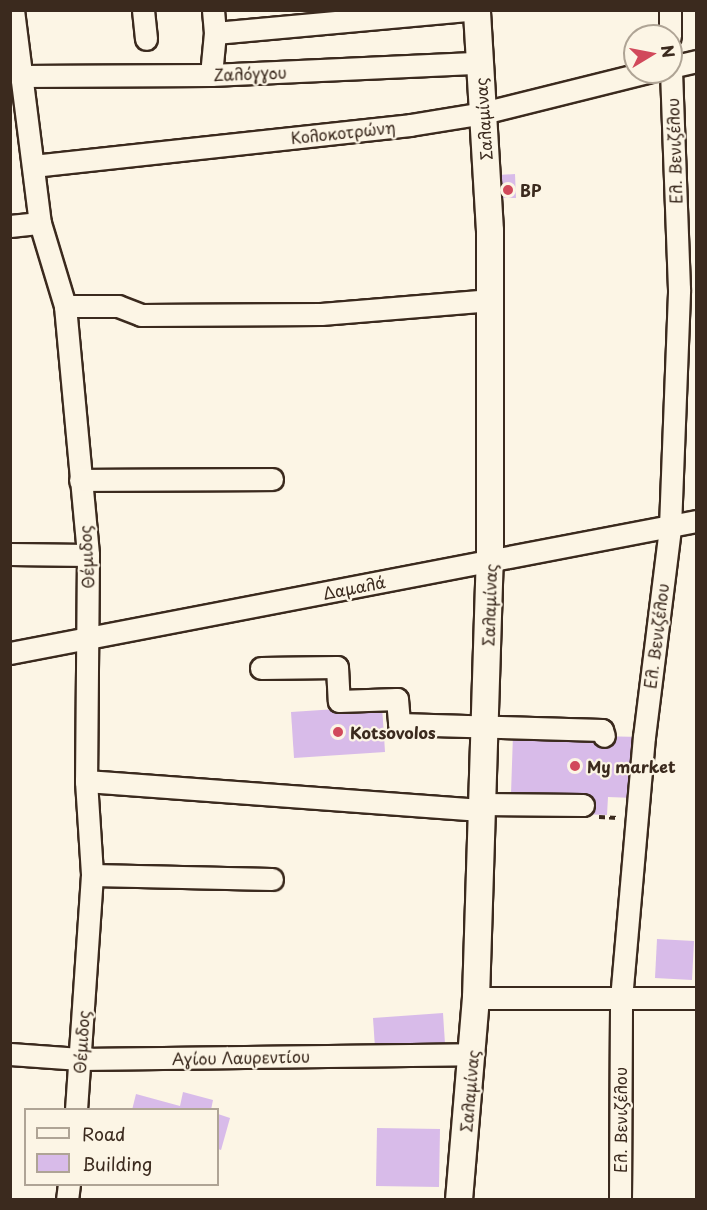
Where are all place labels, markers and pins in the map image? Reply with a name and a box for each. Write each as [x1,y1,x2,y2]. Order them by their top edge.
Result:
place label: BP [520,180,541,200]
marker: BP [501,183,515,197]
place label: Kotsovolos [350,722,436,742]
marker: Kotsovolos [331,725,345,739]
place label: My market [587,756,677,776]
marker: My market [568,759,582,773]

